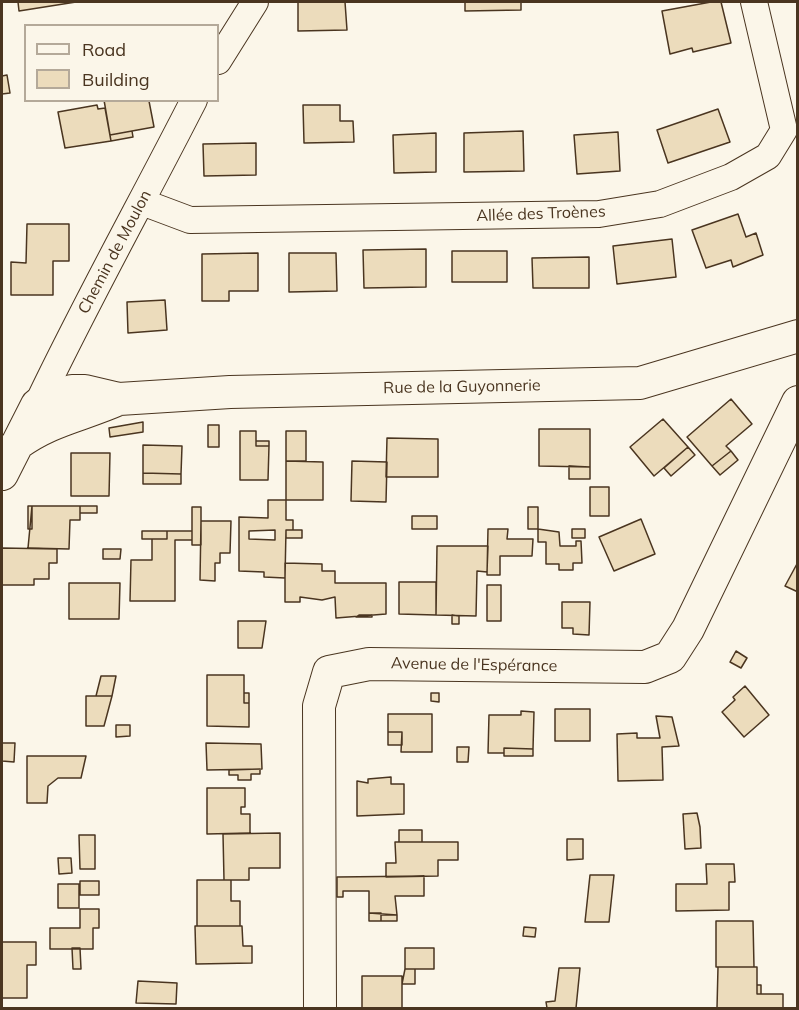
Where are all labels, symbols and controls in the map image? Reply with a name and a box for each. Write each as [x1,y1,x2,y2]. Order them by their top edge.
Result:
legend [24,24,219,102]
text: Road [82,38,126,61]
text: Building [82,68,150,91]
street label: Chemin de Moulon [74,187,156,317]
street label: Allée des Troènes [476,202,606,226]
street label: Rue de la Guyonnerie [383,376,541,398]
street label: Avenue de l'Espérance [391,654,557,676]

